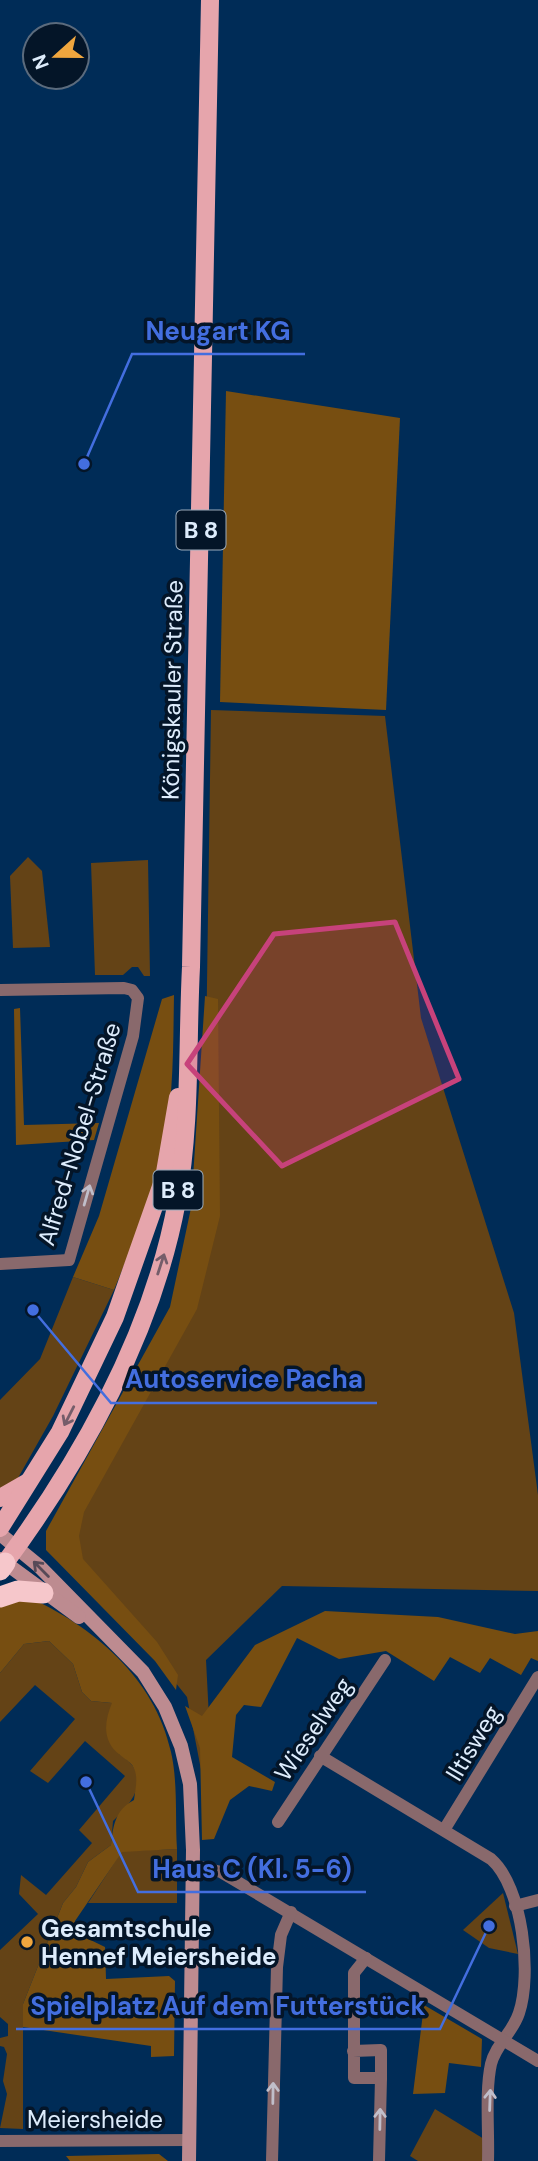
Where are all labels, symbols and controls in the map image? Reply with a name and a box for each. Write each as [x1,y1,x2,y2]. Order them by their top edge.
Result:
north arrow [21,21,91,91]
text: N [26,51,55,73]
callout: Neugart KG [132,307,305,354]
text: Neugart KG [145,314,291,348]
road number: B 8 [176,510,226,550]
street label: Königskauler Straße [155,580,189,800]
street label: Alfred-Nobel-Straße [30,1019,128,1249]
road number: B 8 [154,1170,202,1210]
one-way arrow [81,1184,94,1207]
one-way arrow [155,1253,168,1275]
callout: Autoservice Pacha [111,1356,377,1403]
text: Autoservice Pacha [125,1362,363,1396]
one-way arrow [62,1405,75,1426]
one-way arrow [33,1561,50,1578]
street label: Wieselweg [267,1671,359,1787]
street label: Iltisweg [438,1700,508,1786]
callout: Haus C (Kl. 5-6) [138,1845,366,1892]
text: Haus C (Kl. 5-6) [152,1852,352,1886]
place label: Gesamtschule Hennef Meiersheide [41,1913,277,1972]
marker: Gesamtschule Hennef Meiersheide [19,1934,35,1950]
callout: Spielplatz Auf dem Futterstück [16,1982,440,2029]
text: Spielplatz Auf dem Futterstück [30,1989,426,2023]
one-way arrow [267,2082,280,2105]
one-way arrow [483,2089,496,2112]
street label: Meiersheide [27,2104,163,2135]
one-way arrow [373,2108,387,2131]

